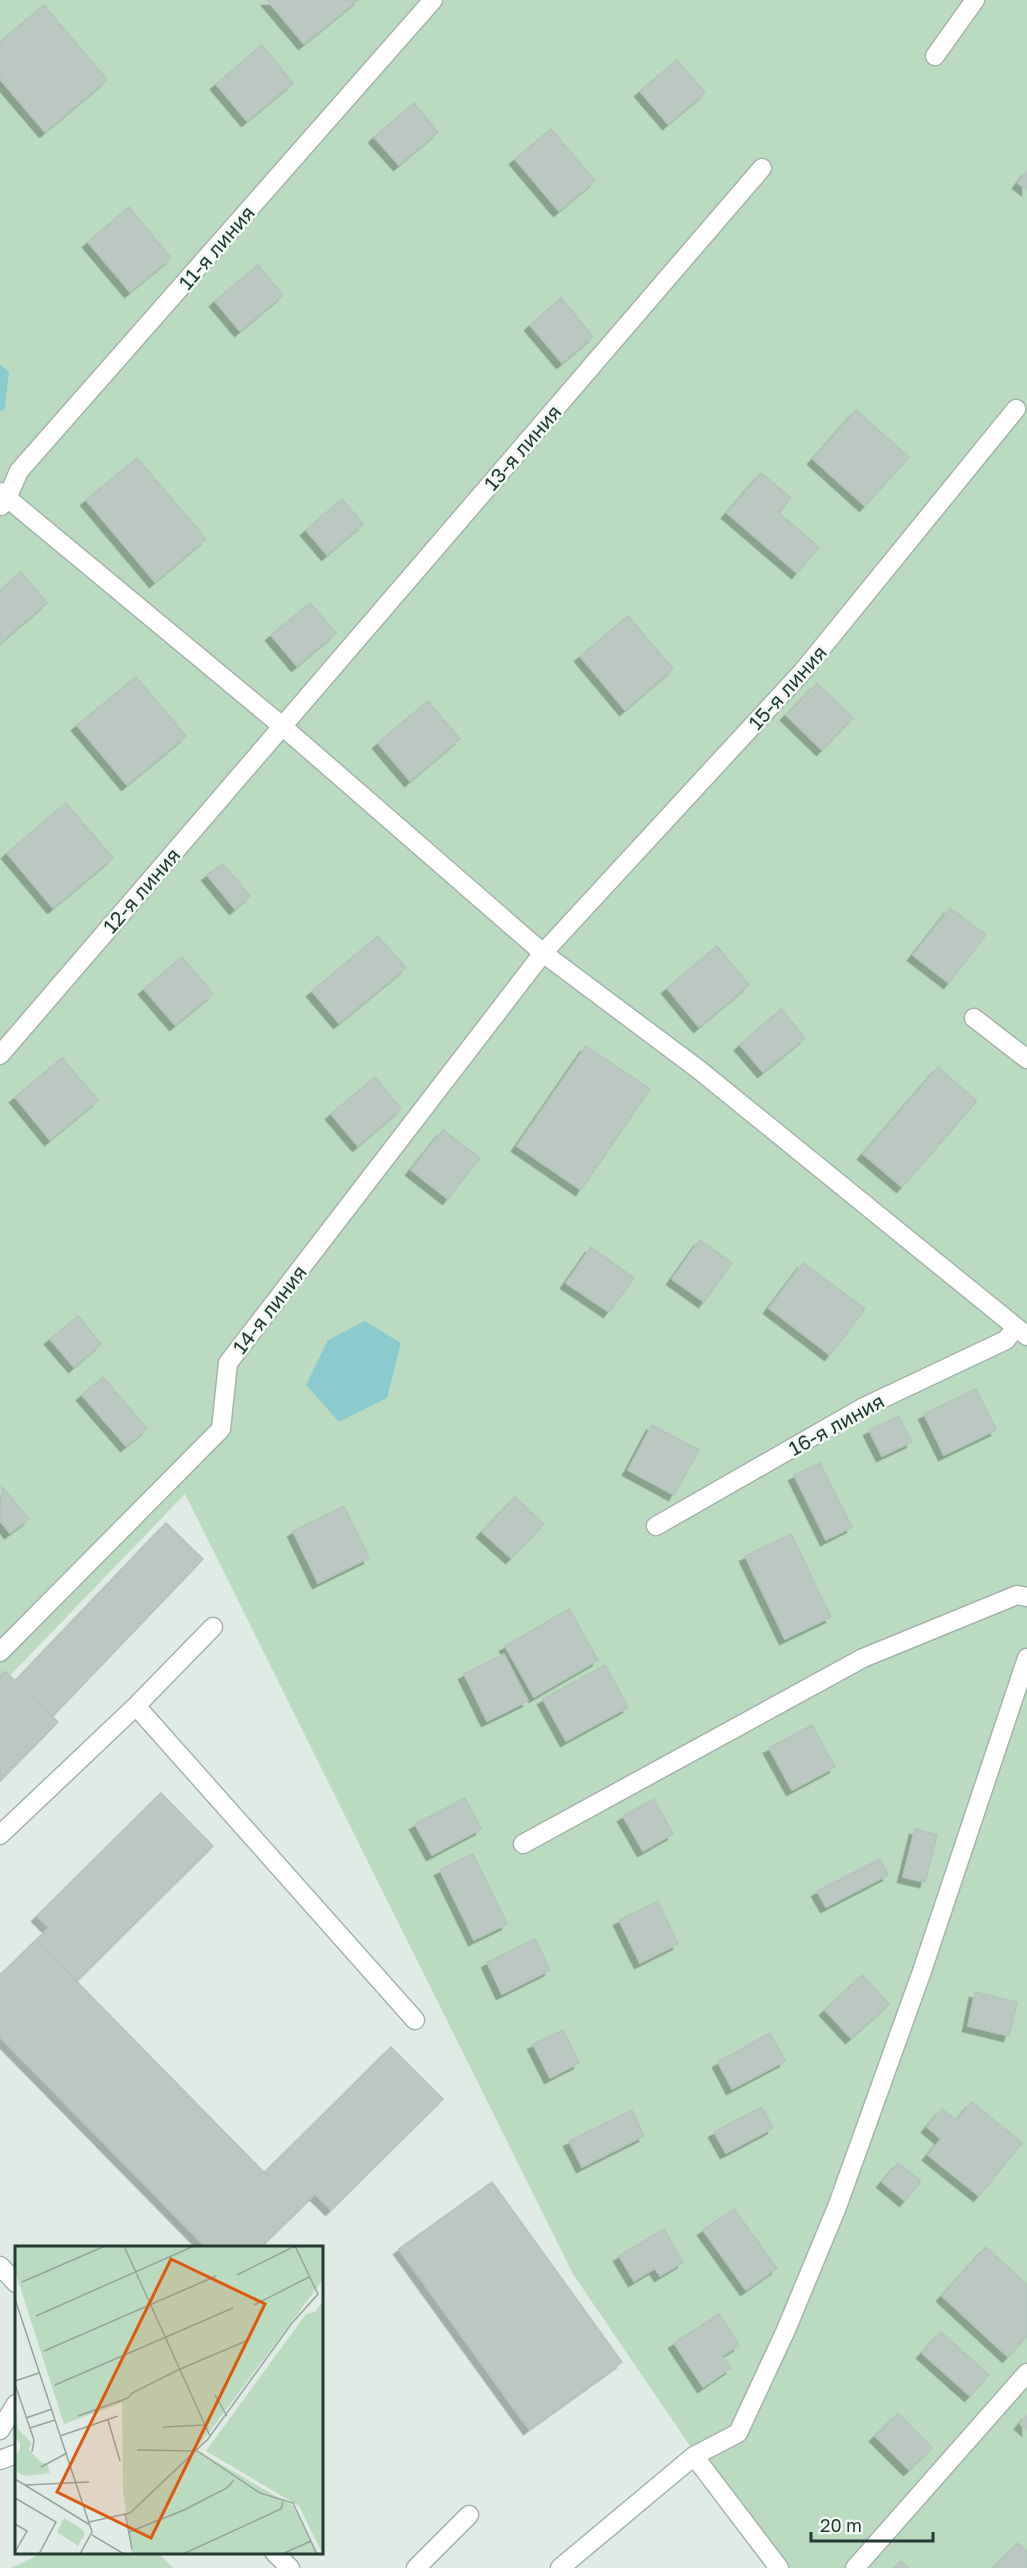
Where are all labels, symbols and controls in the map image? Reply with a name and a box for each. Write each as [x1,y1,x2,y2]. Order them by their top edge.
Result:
street label: 11-я линия [173,200,259,294]
street label: 13-я линия [478,399,566,495]
street label: 15-я линия [743,640,831,734]
street label: 12-я линия [98,843,184,937]
street label: 14-я линия [227,1260,311,1358]
street label: 16-я линия [784,1388,888,1460]
inset map [15,2246,322,2553]
scale bar [811,2505,932,2543]
text: 20 m [820,2514,862,2536]

